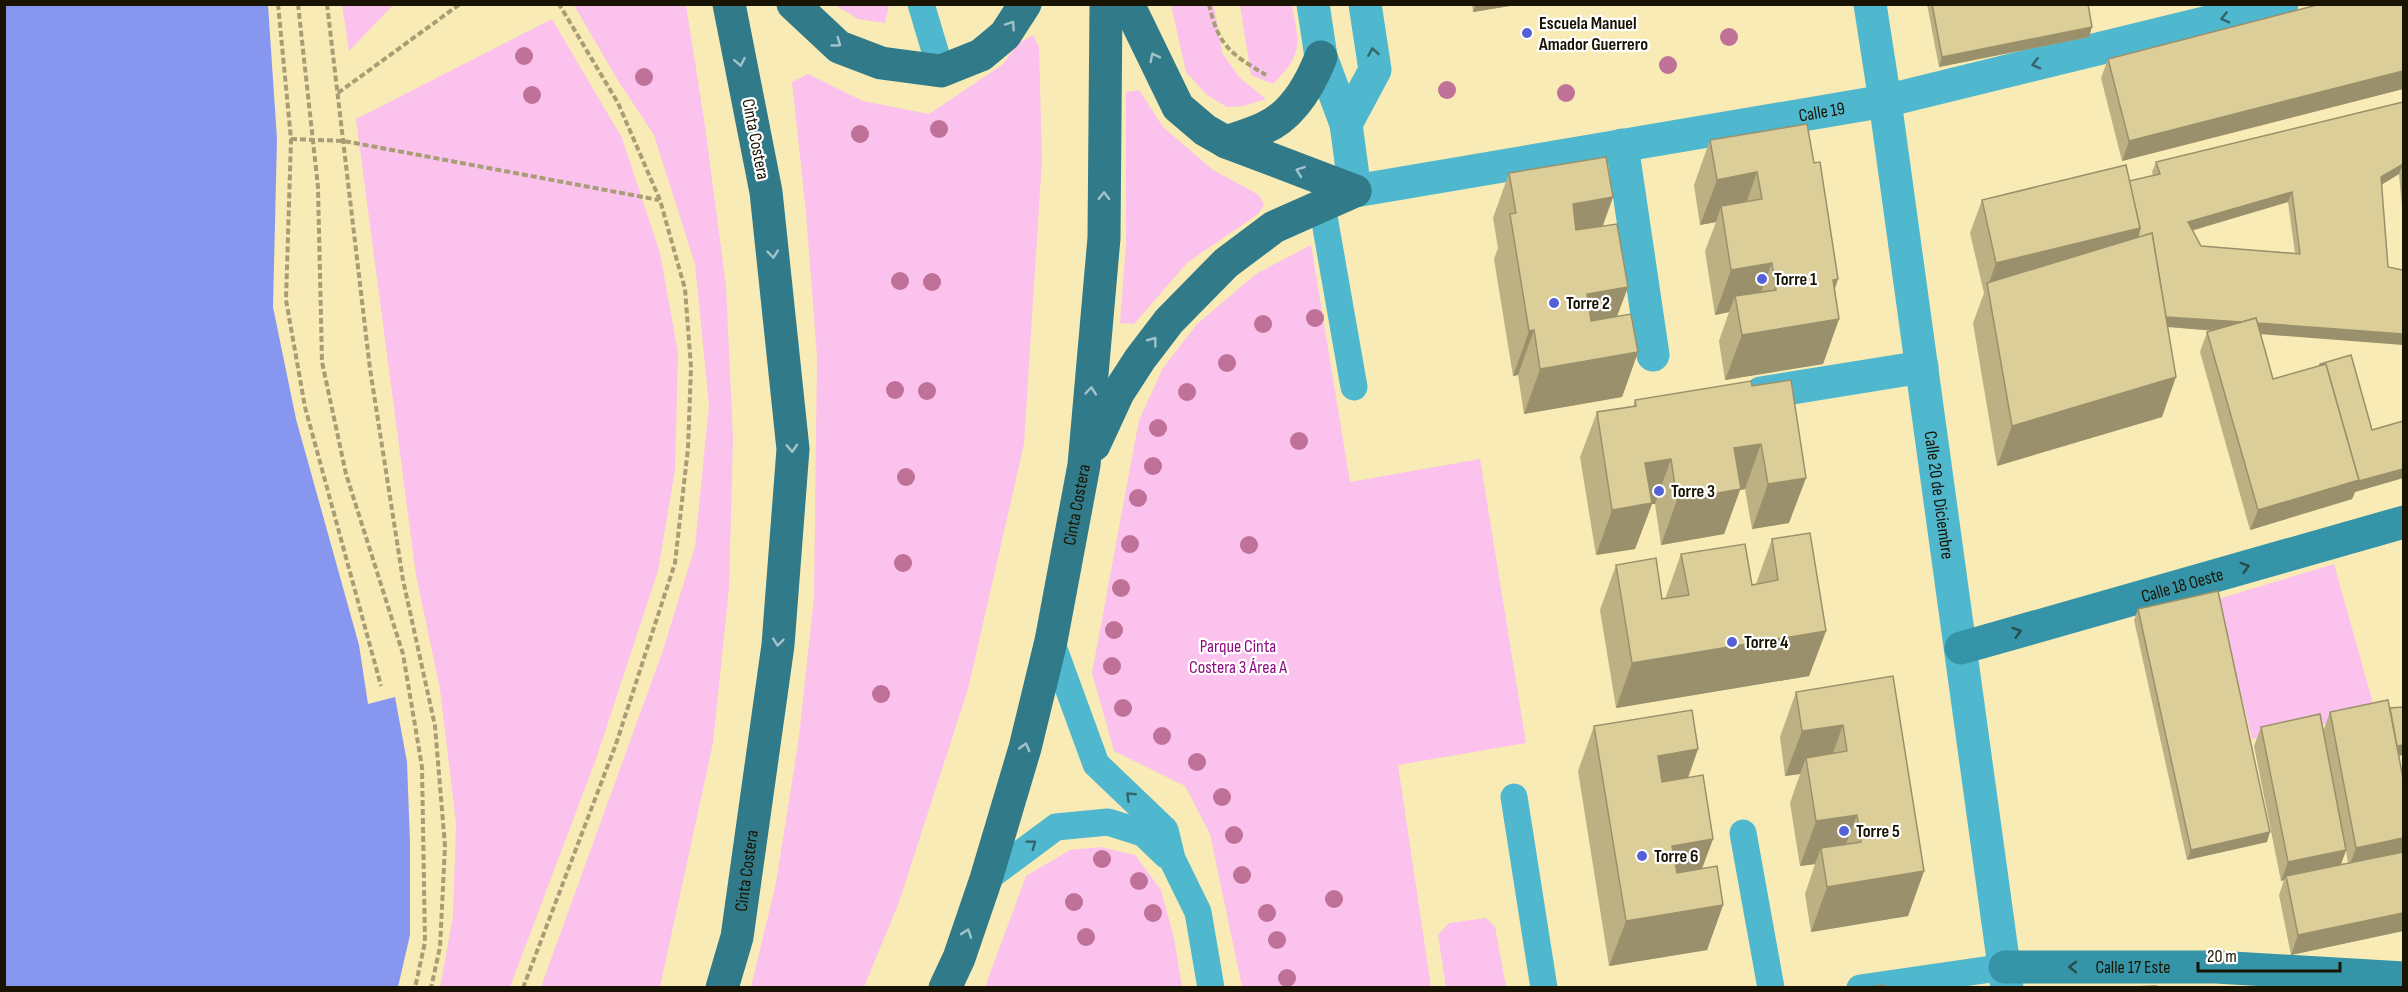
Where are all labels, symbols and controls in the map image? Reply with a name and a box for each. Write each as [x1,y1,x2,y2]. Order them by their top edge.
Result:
one-way arrow [2220,11,2230,24]
place label: Escuela Manuel Amador Guerrero [1538,13,1648,55]
one-way arrow [1004,21,1015,32]
marker: Escuela Manuel Amador Guerrero [1520,26,1534,40]
one-way arrow [830,36,841,47]
one-way arrow [1367,47,1379,57]
one-way arrow [1149,52,1161,63]
one-way arrow [733,57,746,67]
one-way arrow [2031,57,2041,70]
street label: Cinta Costera [737,97,774,181]
street label: Calle 19 [1797,98,1846,127]
one-way arrow [1295,165,1306,178]
one-way arrow [1098,192,1111,201]
one-way arrow [766,249,779,258]
place label: Torre 1 [1774,269,1817,290]
marker: Torre 1 [1755,272,1769,286]
place label: Torre 2 [1566,293,1610,314]
marker: Torre 2 [1547,296,1561,310]
one-way arrow [1146,337,1157,348]
one-way arrow [1084,386,1097,395]
street label: Calle 20 de Diciembre [1919,430,1958,561]
one-way arrow [786,443,798,452]
street label: Cinta Costera [1059,462,1095,547]
place label: Torre 3 [1671,481,1715,502]
marker: Torre 3 [1652,484,1666,498]
one-way arrow [2239,562,2250,574]
street label: Calle 18 Oeste [2139,564,2226,607]
one-way arrow [2011,627,2022,639]
place label: Torre 4 [1744,632,1789,653]
marker: Torre 4 [1725,635,1739,649]
park label: Parque Cinta Costera 3 Área A [1189,636,1287,678]
one-way arrow [772,638,785,647]
one-way arrow [1018,742,1030,753]
one-way arrow [1126,792,1136,803]
place label: Torre 5 [1856,821,1900,842]
marker: Torre 5 [1837,824,1851,838]
street label: Cinta Costera [731,829,763,913]
one-way arrow [1026,841,1037,852]
place label: Torre 6 [1654,846,1698,867]
marker: Torre 6 [1635,849,1649,863]
one-way arrow [960,929,972,939]
scale bar [2198,935,2340,973]
text: 20 m [2207,946,2237,967]
street label: Calle 17 Este [2095,957,2171,978]
one-way arrow [2069,961,2078,973]

